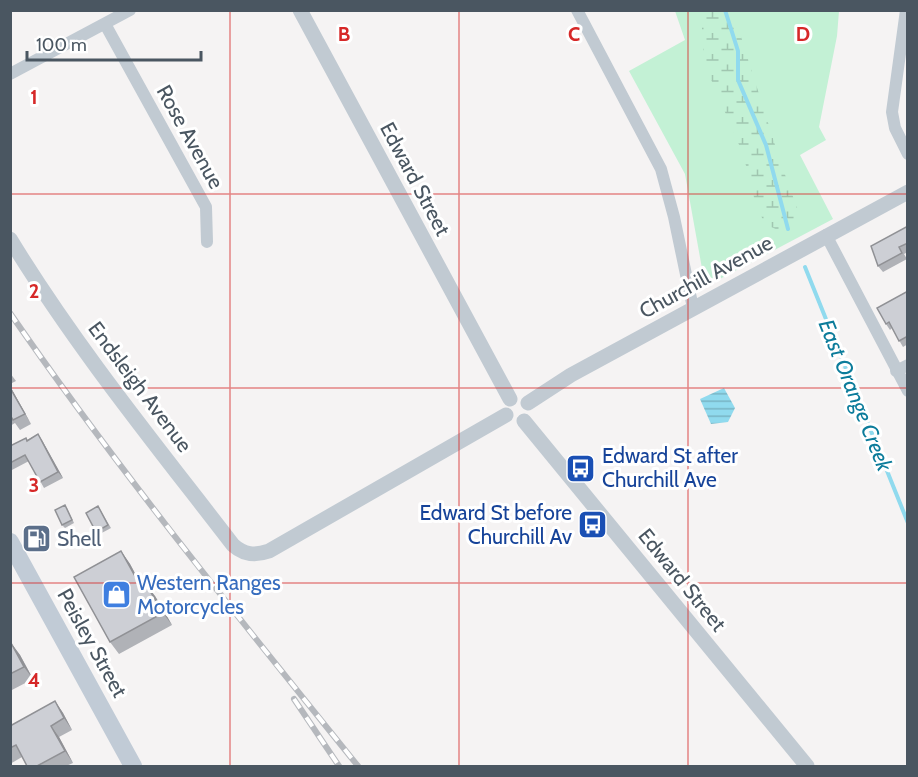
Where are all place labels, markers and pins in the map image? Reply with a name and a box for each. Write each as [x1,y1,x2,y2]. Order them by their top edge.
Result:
place label: Edward St after Churchill Ave [602,443,738,492]
bus stop icon: Edward St after Churchill Ave [565,452,597,484]
place label: Edward St before Churchill Av [420,500,573,549]
bus stop icon: Edward St before Churchill Av [577,509,609,541]
fuel station icon: Shell [20,523,52,555]
place label: Shell [57,526,101,551]
place label: Western Ranges Motorcycles [137,570,281,619]
shop icon: Western Ranges Motorcycles [100,579,132,611]

